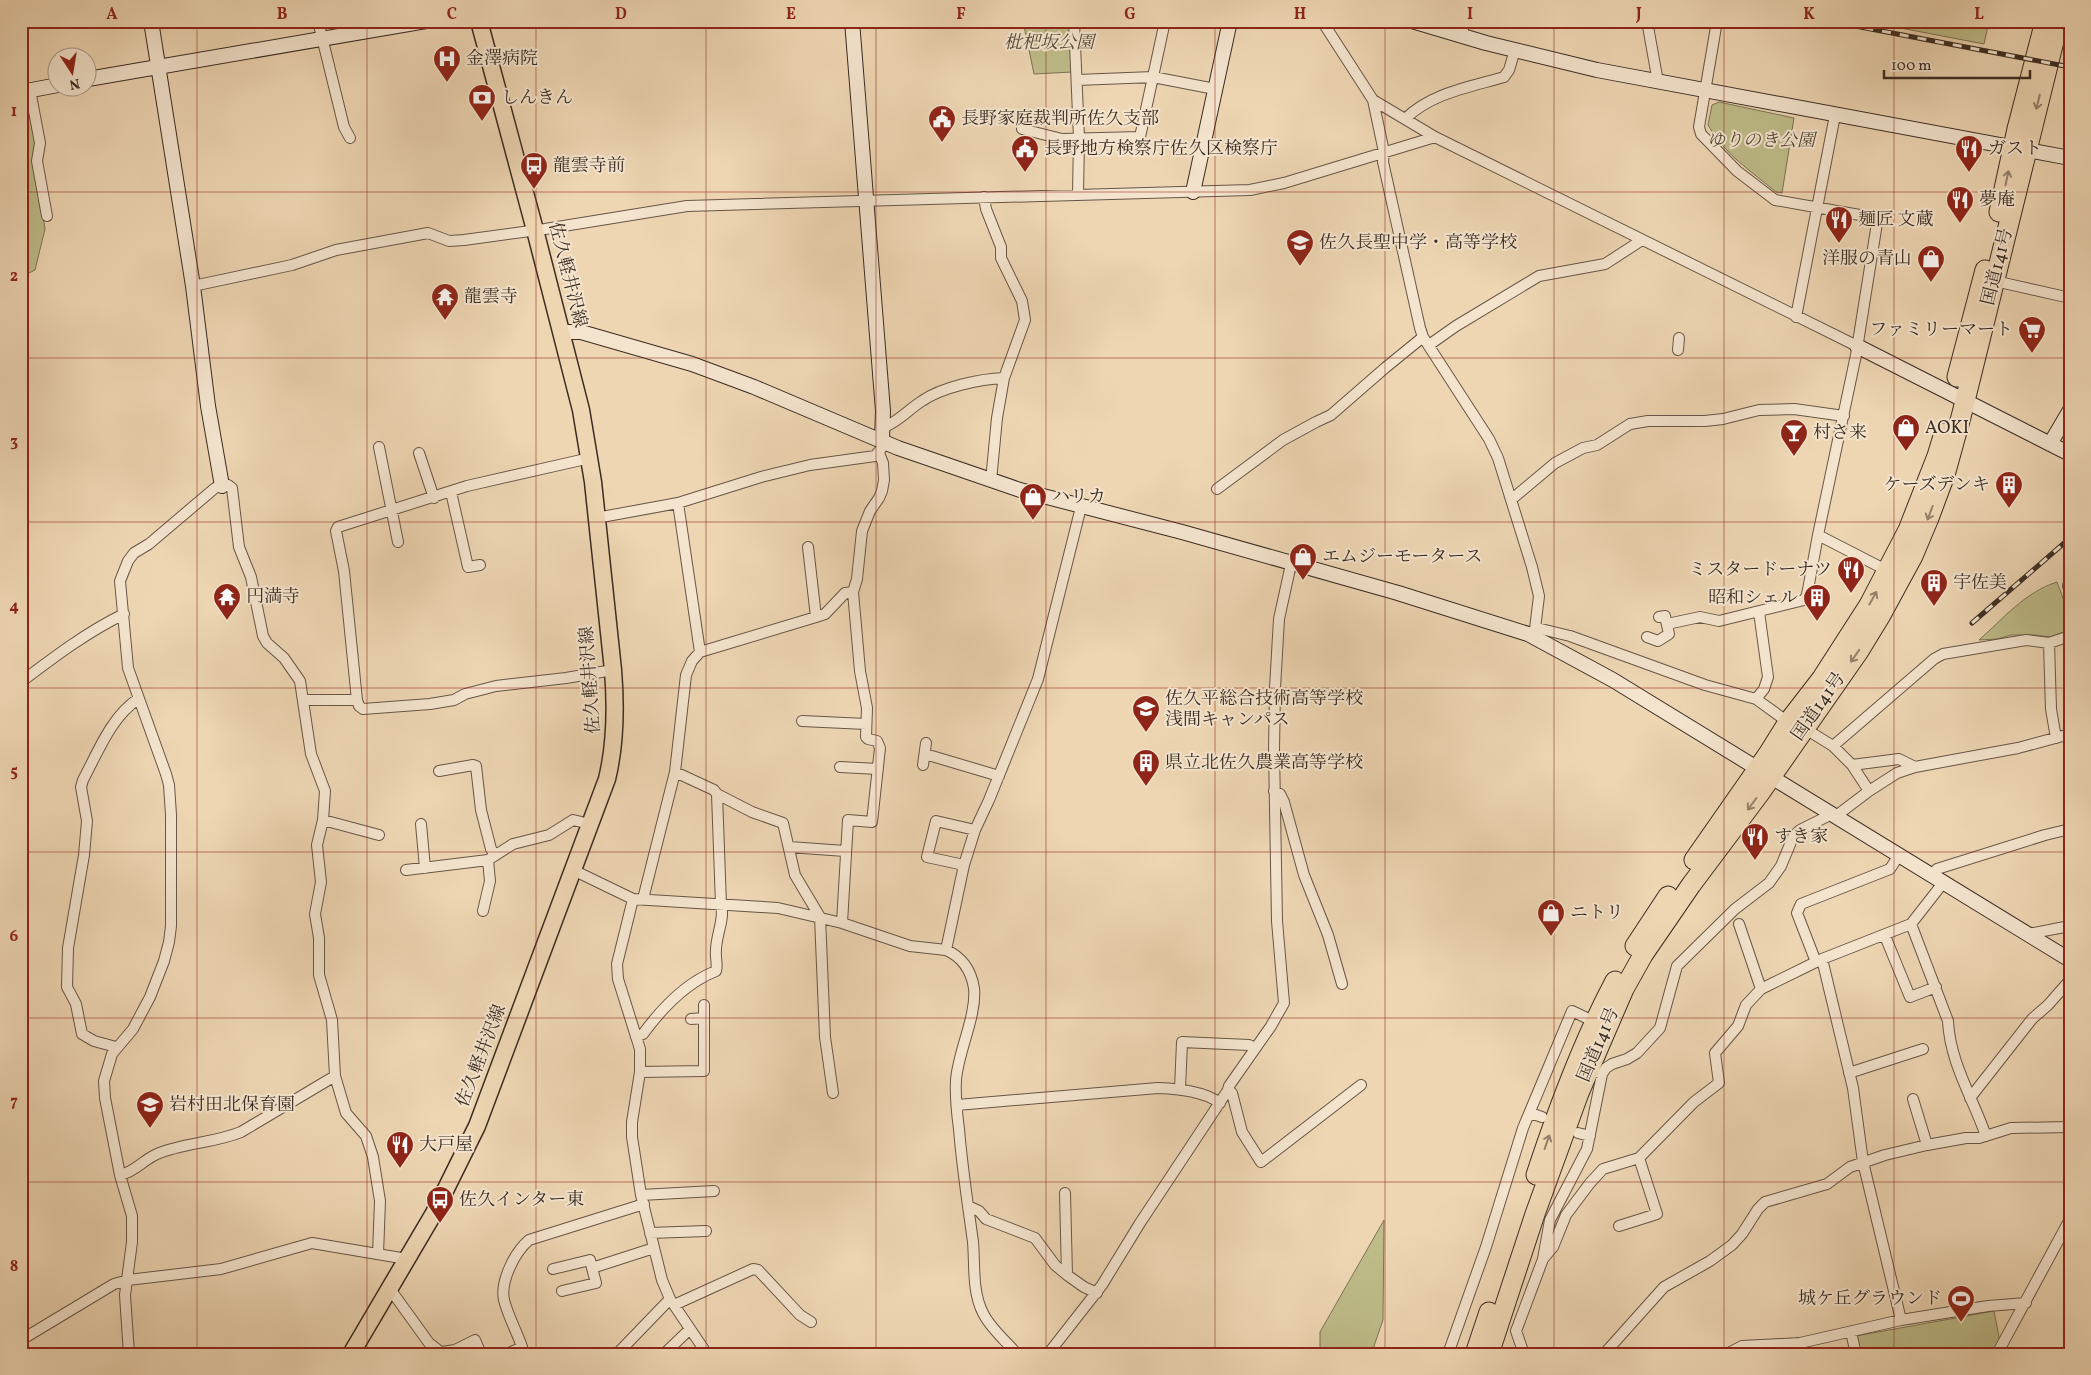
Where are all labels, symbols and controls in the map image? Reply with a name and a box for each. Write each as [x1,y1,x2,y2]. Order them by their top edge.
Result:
text: A [106,4,118,26]
text: B [277,4,288,26]
text: C [447,4,457,26]
text: D [615,4,627,26]
text: E [786,4,796,26]
text: F [956,4,966,26]
text: G [1124,4,1136,26]
text: H [1294,4,1306,26]
text: I [1467,4,1473,26]
text: J [1635,4,1642,26]
text: K [1803,4,1815,26]
text: L [1974,4,1984,26]
park label: 枇杷坂公園 [1004,31,1097,56]
hospital icon: 金澤病院 [432,44,462,83]
place label: 金澤病院 [466,47,538,72]
north arrow [48,48,98,98]
scale bar [1884,48,2030,80]
text: 100 m [1891,56,1931,77]
text: N [67,73,81,94]
bank icon: しんきん [467,83,497,122]
place label: しんきん [501,86,573,111]
one-way arrow [2033,94,2042,110]
text: 1 [11,101,17,123]
public building icon: 長野家庭裁判所佐久支部 [927,104,957,143]
place label: 長野家庭裁判所佐久支部 [961,107,1159,132]
park label: ゆりのき公園 [1707,129,1818,154]
public building icon: 長野地方検察庁佐久区検察庁 [1010,134,1040,173]
restaurant icon: ガスト [1954,134,1984,173]
place label: 長野地方検察庁佐久区検察庁 [1044,137,1278,162]
place label: ガスト [1988,137,2042,162]
bus stop icon: 龍雲寺前 [519,151,549,190]
place label: 龍雲寺前 [553,154,625,179]
one-way arrow [2002,170,2012,186]
restaurant icon: 夢庵 [1945,185,1975,224]
place label: 夢庵 [1979,188,2015,213]
restaurant icon: 麺匠 文蔵 [1824,205,1854,244]
place label: 麺匠 文蔵 [1858,208,1934,233]
street label: 佐久軽井沢線 [542,220,592,330]
street label: 国道141号 [1976,226,2020,308]
school or university icon: 佐久長聖中学・高等学校 [1285,228,1315,267]
place label: 佐久長聖中学・高等学校 [1319,231,1517,256]
shop icon: 洋服の青山 [1916,244,1946,283]
place label: 洋服の青山 [1822,247,1912,272]
text: 2 [10,266,18,288]
temple icon: 龍雲寺 [430,282,460,321]
place label: 龍雲寺 [464,285,518,310]
supermarket icon: ファミリーマート [2017,315,2047,354]
place label: ファミリーマート [1869,318,2013,343]
shop icon: AOKI [1891,413,1921,452]
place label: AOKI [1925,416,1969,441]
bar icon: 村さ来 [1779,418,1809,457]
place label: 村さ来 [1813,421,1867,446]
text: 3 [10,431,18,453]
building icon: ケーズデンキ [1994,470,2024,509]
place label: ケーズデンキ [1884,473,1990,498]
shop icon: ハリカ [1018,482,1048,521]
place label: ハリカ [1052,485,1106,510]
one-way arrow [1925,505,1935,520]
shop icon: エムジーモータース [1288,542,1318,581]
place label: エムジーモータース [1322,545,1482,570]
restaurant icon: ミスタードーナツ [1836,555,1866,594]
place label: ミスタードーナツ [1688,558,1832,583]
building icon: 宇佐美 [1919,568,1949,607]
place label: 宇佐美 [1953,571,2007,596]
temple icon: 円満寺 [212,582,242,621]
building icon: 昭和シェル [1802,583,1832,622]
place label: 円満寺 [246,585,300,610]
place label: 昭和シェル [1708,586,1798,611]
one-way arrow [1868,590,1878,605]
text: 4 [9,596,19,618]
street label: 佐久軽井沢線 [575,625,607,735]
one-way arrow [1850,649,1860,663]
street label: 国道141号 [1786,668,1852,746]
place label: 佐久平総合技術高等学校 浅間キャンパス [1165,687,1363,733]
school or university icon: 佐久平総合技術高等学校 浅間キャンパス [1131,694,1161,733]
building icon: 県立北佐久農業高等学校 [1131,748,1161,787]
place label: 県立北佐久農業高等学校 [1165,751,1363,776]
text: 5 [10,761,18,783]
one-way arrow [1746,797,1757,810]
restaurant icon: すき家 [1740,822,1770,861]
place label: すき家 [1774,825,1828,850]
shop icon: ニトリ [1536,898,1566,937]
place label: ニトリ [1570,901,1624,926]
text: 6 [10,926,19,948]
street label: 佐久軽井沢線 [451,1001,513,1111]
street label: 国道141号 [1572,1004,1626,1086]
school or university icon: 岩村田北保育園 [135,1090,165,1129]
text: 7 [10,1091,18,1113]
place label: 岩村田北保育園 [169,1093,295,1118]
restaurant icon: 大戸屋 [385,1130,415,1169]
place label: 大戸屋 [419,1133,473,1158]
one-way arrow [1543,1135,1552,1150]
bus stop icon: 佐久インター東 [425,1185,455,1224]
place label: 佐久インター東 [459,1188,584,1213]
text: 8 [10,1256,18,1278]
sports icon: 城ケ丘グラウンド [1946,1284,1976,1323]
place label: 城ケ丘グラウンド [1798,1287,1942,1312]

